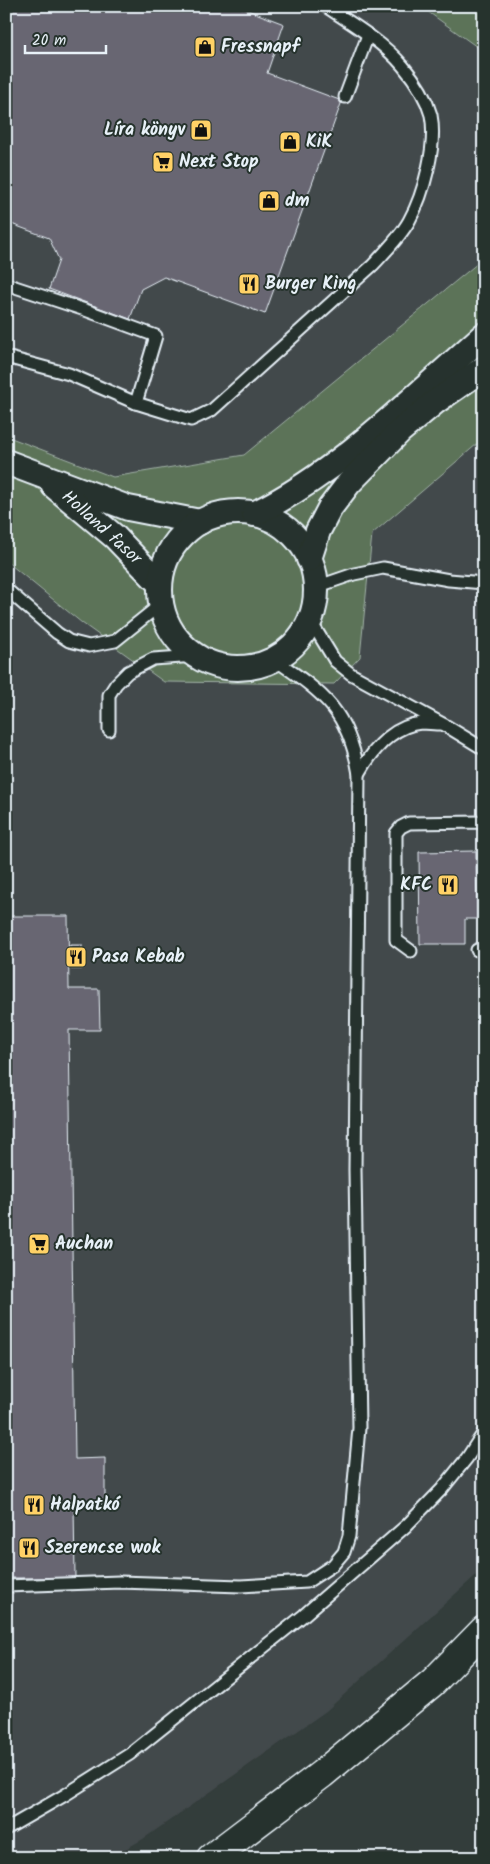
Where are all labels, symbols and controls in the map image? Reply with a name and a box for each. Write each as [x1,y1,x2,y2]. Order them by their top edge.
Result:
scale bar [25,22,106,54]
text: 20 m [32,29,66,53]
place label: Fressnapf [221,33,302,62]
shop icon: Fressnapf [193,35,217,59]
place label: Líra könyv [104,116,186,145]
shop icon: Líra könyv [189,118,213,142]
place label: KiK [306,128,333,157]
shop icon: KiK [278,130,302,154]
place label: Next Stop [179,148,259,177]
supermarket icon: Next Stop [151,150,175,174]
place label: dm [285,187,310,216]
shop icon: dm [257,189,281,213]
place label: Burger King [265,270,357,299]
restaurant icon: Burger King [237,272,261,296]
street label: Holland fasor [54,484,149,573]
place label: KFC [400,871,432,900]
restaurant icon: KFC [436,873,460,897]
place label: Pasa Kebab [92,943,185,972]
restaurant icon: Pasa Kebab [64,945,88,969]
place label: Auchan [55,1230,113,1259]
supermarket icon: Auchan [27,1232,51,1256]
place label: Halpatkó [50,1491,122,1520]
restaurant icon: Halpatkó [22,1493,46,1517]
place label: Szerencse wok [45,1534,162,1563]
restaurant icon: Szerencse wok [17,1536,41,1560]

